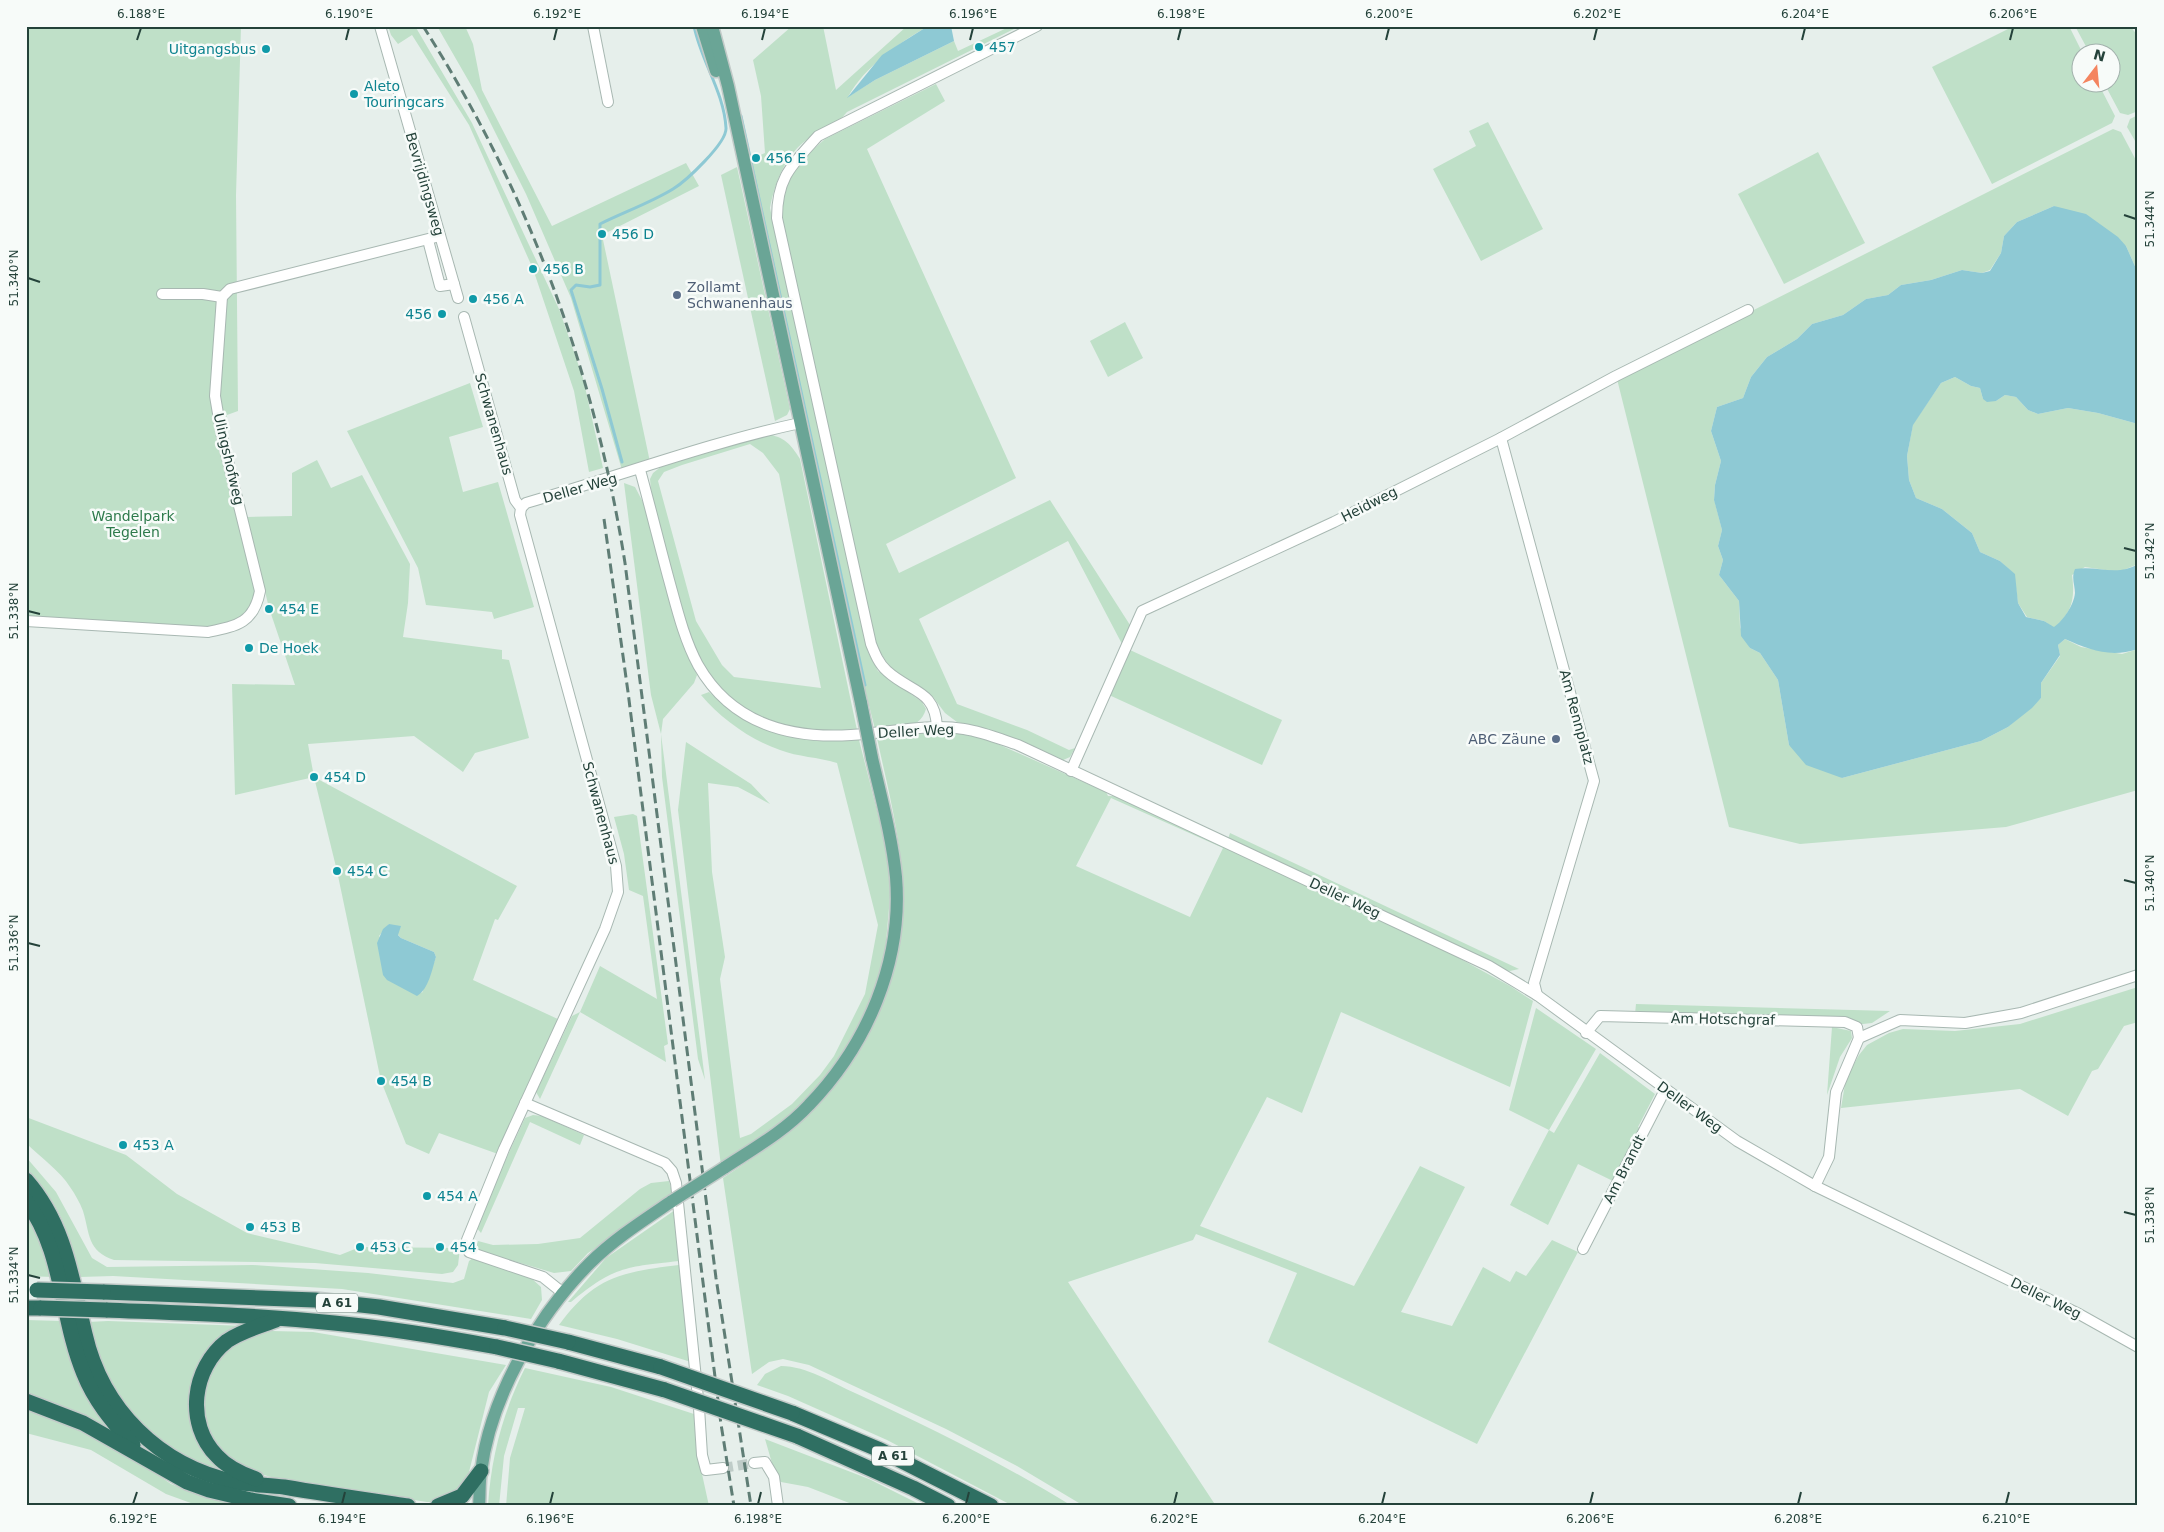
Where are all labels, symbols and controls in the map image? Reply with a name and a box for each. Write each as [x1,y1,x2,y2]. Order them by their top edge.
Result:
text: 6.188°E [117,7,165,21]
text: 6.190°E [325,7,373,21]
text: 6.192°E [533,7,581,21]
text: 6.194°E [741,7,789,21]
text: 6.196°E [949,7,997,21]
text: 6.198°E [1157,7,1205,21]
text: 6.200°E [1365,7,1413,21]
text: 6.202°E [1573,7,1621,21]
text: 6.204°E [1781,7,1829,21]
text: 6.206°E [1989,7,2037,21]
place label: 457 [989,39,1016,55]
place label: Uitgangsbus [169,41,256,57]
marker: 457 [973,41,985,53]
north arrow [2072,42,2122,92]
marker: Uitgangsbus [260,43,272,55]
text: N [2092,46,2107,65]
place label: Aleto Touringcars [363,78,444,110]
marker: Aleto Touringcars [348,88,360,100]
street label: Bevrijdingsweg [403,130,447,238]
place label: 456 E [766,150,806,166]
marker: 456 E [750,152,762,164]
text: 51.344°N [2143,191,2157,247]
place label: 456 D [612,226,654,242]
marker: 456 D [596,228,608,240]
text: 51.340°N [7,250,21,306]
place label: 456 B [543,261,584,277]
marker: 456 B [527,263,539,275]
place label: Zollamt Schwanenhaus [687,279,792,311]
marker: Zollamt Schwanenhaus [671,289,683,301]
place label: 456 A [483,291,524,307]
marker: 456 A [467,293,479,305]
place label: 456 [405,306,432,322]
marker: 456 [436,308,448,320]
street label: Schwanenhaus [472,371,516,477]
street label: Ulingshofweg [211,411,247,507]
street label: Deller Weg [541,470,619,506]
street label: Heidweg [1338,483,1400,525]
park label: Wandelpark Tegelen [91,508,175,540]
text: 51.342°N [2143,523,2157,579]
text: 51.338°N [7,583,21,639]
place label: 454 E [279,601,319,617]
marker: 454 E [263,603,275,615]
place label: De Hoek [259,640,320,656]
marker: De Hoek [243,642,255,654]
street label: Am Rennplatz [1557,668,1597,766]
street label: Deller Weg [877,721,955,741]
place label: ABC Zäune [1468,731,1546,747]
marker: ABC Zäune [1550,733,1562,745]
street label: Schwanenhaus [580,760,622,866]
place label: 454 D [324,769,366,785]
marker: 454 D [308,771,320,783]
text: 51.340°N [2143,855,2157,911]
place label: 454 C [347,863,388,879]
marker: 454 C [331,865,343,877]
street label: Deller Weg [1307,875,1383,921]
text: 51.336°N [7,915,21,971]
street label: Am Hotschgraf [1671,1010,1776,1028]
place label: 454 B [391,1073,432,1089]
marker: 454 B [375,1075,387,1087]
street label: Deller Weg [1654,1078,1726,1136]
street label: Am Brandt [1600,1132,1648,1206]
place label: 453 A [133,1137,174,1153]
marker: 453 A [117,1139,129,1151]
text: 51.338°N [2143,1187,2157,1243]
place label: 454 A [437,1188,478,1204]
marker: 454 A [421,1190,433,1202]
place label: 453 B [260,1219,301,1235]
marker: 453 B [244,1221,256,1233]
place label: 453 C [370,1239,411,1255]
place label: 454 [450,1239,477,1255]
marker: 453 C [354,1241,366,1253]
marker: 454 [434,1241,446,1253]
text: 51.334°N [7,1247,21,1303]
street label: Deller Weg [2008,1274,2084,1322]
road number: A 61 [316,1294,358,1312]
road number: A 61 [872,1446,914,1465]
text: 6.192°E [109,1512,157,1526]
text: 6.194°E [318,1512,366,1526]
text: 6.196°E [526,1512,574,1526]
text: 6.198°E [734,1512,782,1526]
text: 6.200°E [942,1512,990,1526]
text: 6.202°E [1150,1512,1198,1526]
text: 6.204°E [1358,1512,1406,1526]
text: 6.206°E [1566,1512,1614,1526]
text: 6.208°E [1774,1512,1822,1526]
text: 6.210°E [1982,1512,2030,1526]

